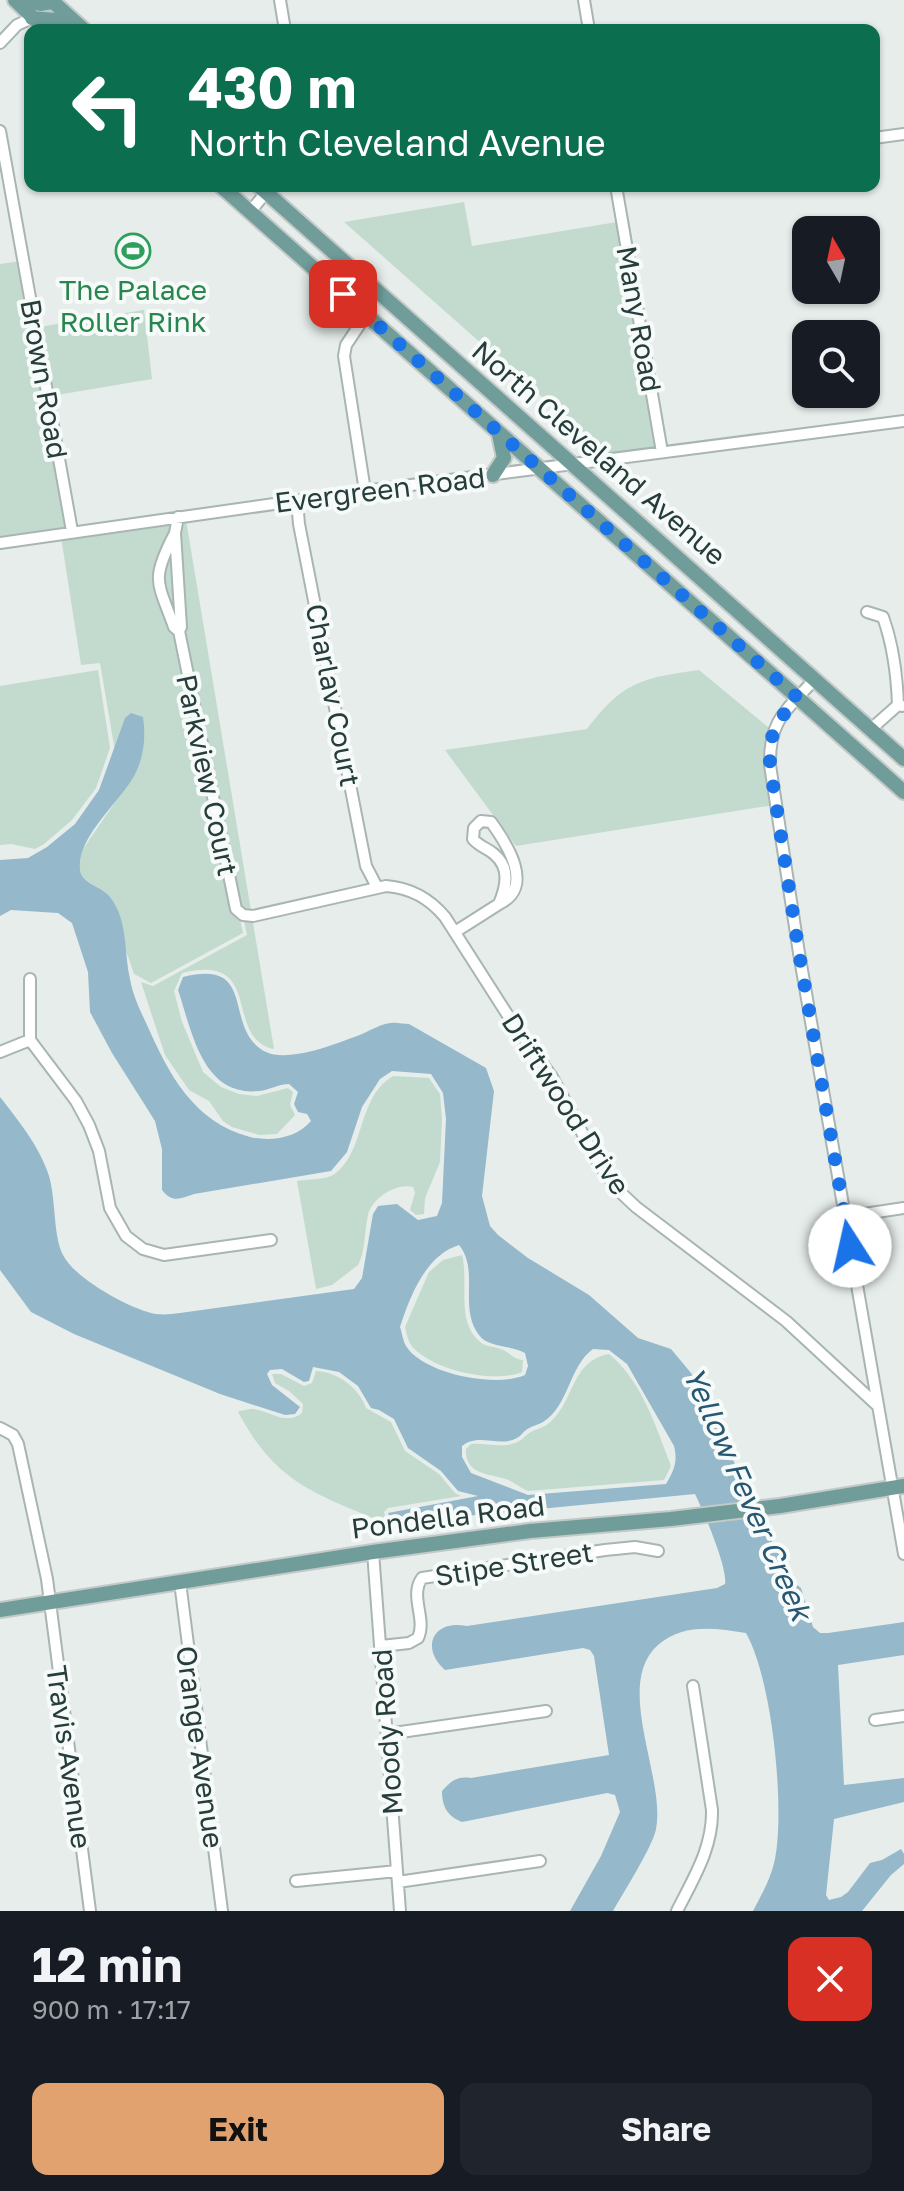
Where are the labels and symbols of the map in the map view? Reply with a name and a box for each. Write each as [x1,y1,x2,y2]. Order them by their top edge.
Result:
north arrow [792,216,880,304]
sports icon: The Palace Roller Rink [114,232,152,270]
street label: Many Road [610,243,669,395]
pin [309,260,377,328]
place label: The Palace Roller Rink [59,273,207,338]
street label: Brown Road [14,297,75,461]
street label: North Cleveland Avenue [466,334,733,572]
street label: Evergreen Road [273,460,487,519]
street label: Charlav Court [300,601,367,789]
street label: Parkview Court [170,671,245,879]
street label: Driftwood Drive [496,1007,637,1201]
position arrow [808,1204,892,1288]
water label: Yellow Fever Creek [676,1361,821,1629]
street label: Pondella Road [349,1488,547,1545]
street label: Stipe Street [433,1535,595,1592]
street label: Orange Avenue [170,1644,231,1850]
street label: Moody Road [364,1648,409,1816]
street label: Travis Avenue [40,1663,99,1851]

